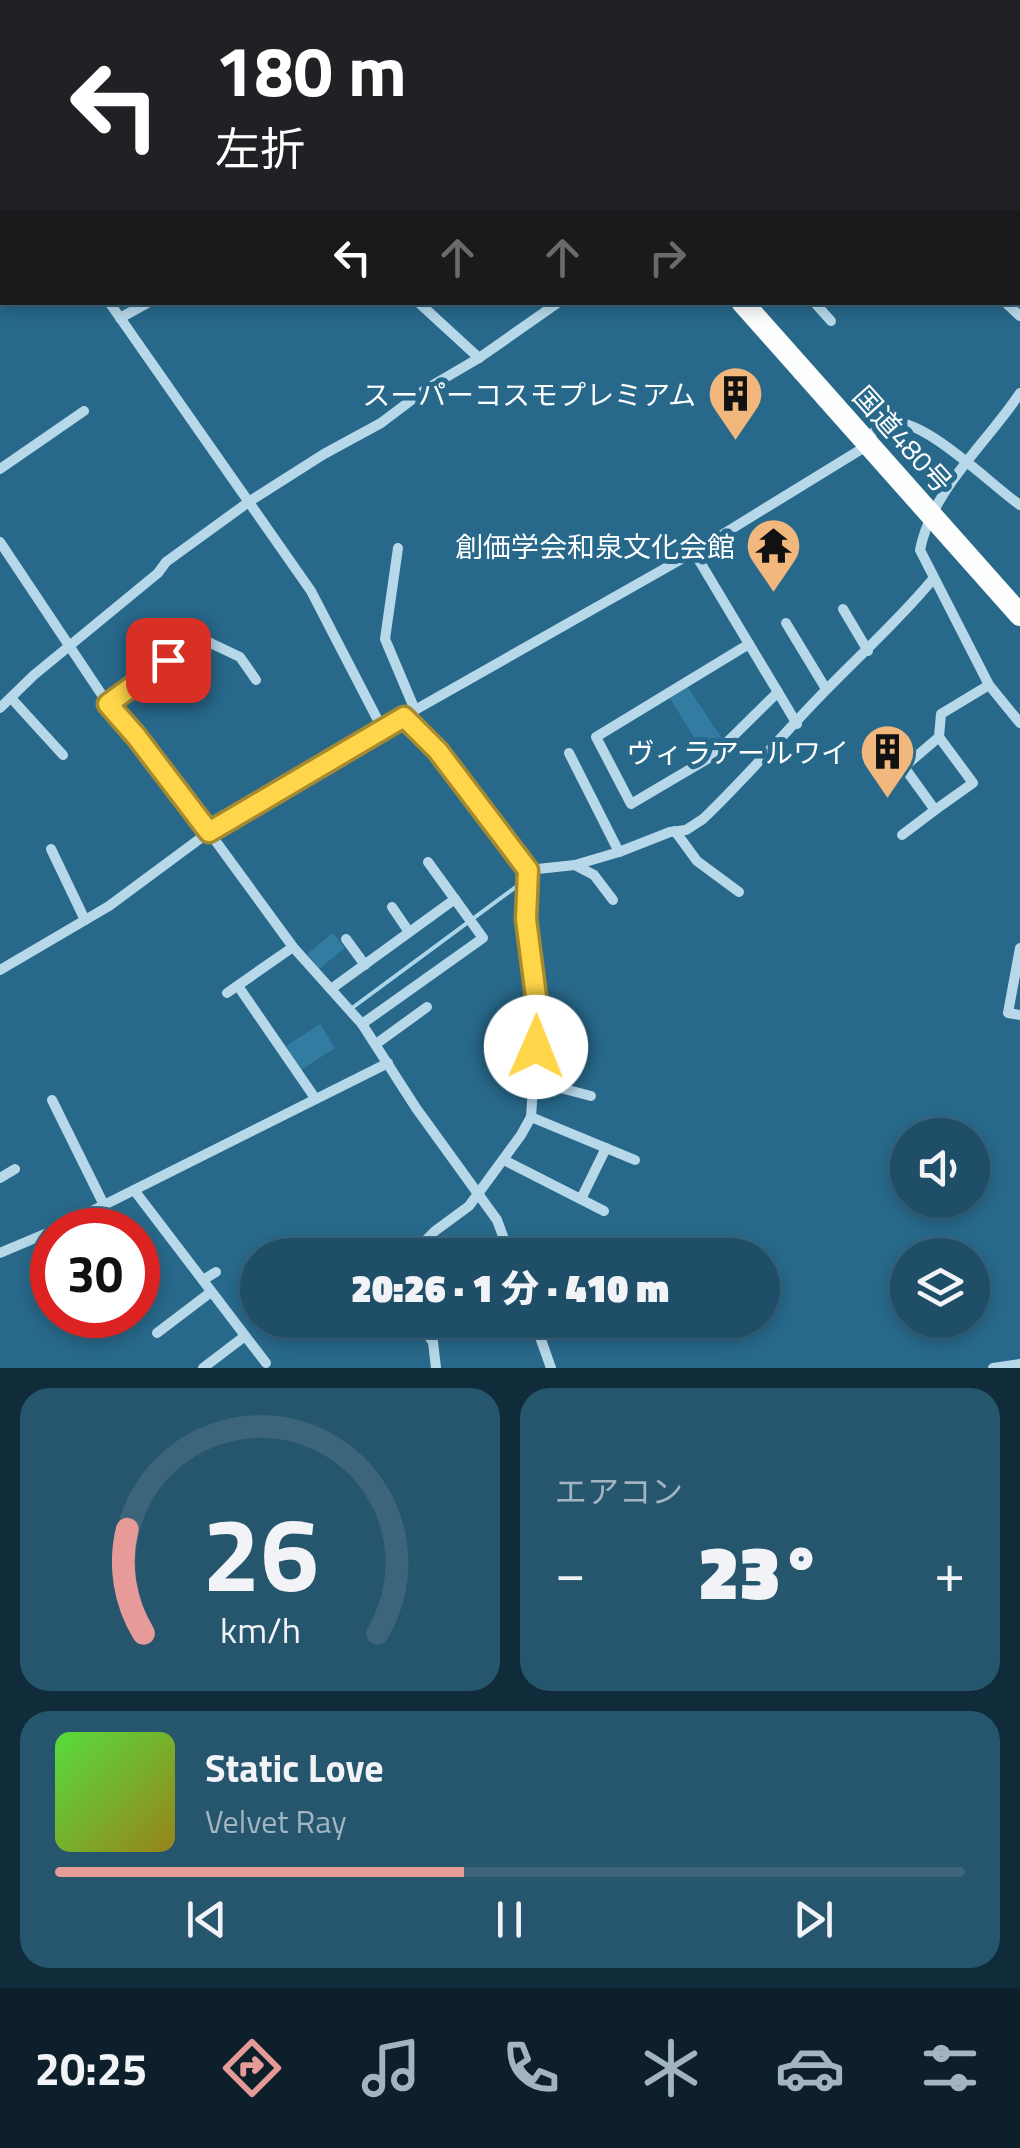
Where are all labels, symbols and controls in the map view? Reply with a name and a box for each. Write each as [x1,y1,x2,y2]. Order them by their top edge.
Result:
text: 180 m [215,17,407,123]
icon: left [50,40,180,170]
text: 左折 [215,114,305,182]
icon: left [325,230,380,285]
icon: ahead [430,230,485,285]
icon: ahead [535,230,590,285]
icon: right [640,230,695,285]
building icon: スーパーコスモプレミアム [705,364,765,443]
place label: スーパーコスモプレミアム [362,373,696,416]
street label: 国道480号 [843,376,963,502]
temple icon: 創価学会和泉文化会館 [744,516,804,595]
place label: 創価学会和泉文化会館 [455,525,735,568]
pin [126,618,211,703]
icon: arrive [141,633,196,688]
building icon: ヴィラアールワイ [858,722,918,801]
place label: ヴィラアールワイ [627,731,849,774]
position arrow [484,995,588,1099]
map controls [890,1118,990,1338]
button: sound [890,1118,990,1218]
speed limit sign: 30 [30,1208,160,1338]
button: layers [890,1238,990,1338]
text: 20:26 · 1 分 · 410 m [351,1259,669,1317]
text: エアコン [555,1467,683,1515]
text: 26 [202,1473,318,1631]
text: 23° [698,1514,822,1628]
text: − [555,1530,586,1613]
text: + [934,1530,965,1613]
text: km/h [220,1602,300,1657]
text: Static Love [205,1739,384,1797]
text: Velvet Ray [205,1797,347,1845]
icon: previous [179,1892,234,1947]
icon: pause [482,1892,537,1947]
icon: next [786,1892,841,1947]
icon: directions [217,2033,287,2103]
icon: music [356,2033,426,2103]
icon: phone [496,2033,566,2103]
icon: climate [636,2033,706,2103]
icon: car [775,2033,845,2103]
icon: filters [915,2033,985,2103]
text: 20:25 [35,2034,147,2102]

